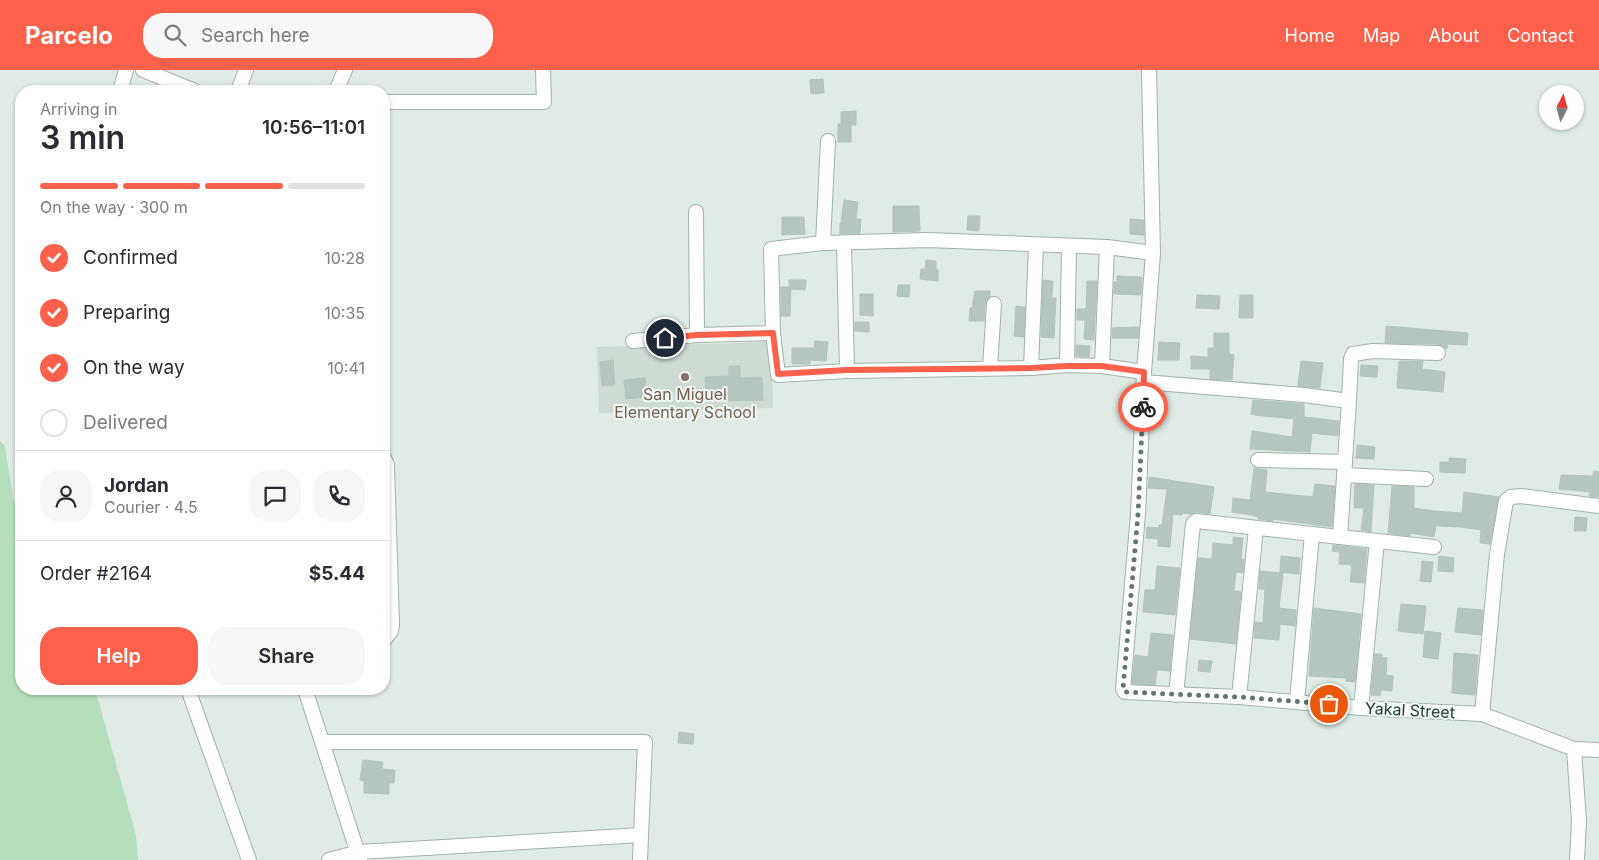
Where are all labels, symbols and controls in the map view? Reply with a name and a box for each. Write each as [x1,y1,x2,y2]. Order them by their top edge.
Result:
search box [143,13,493,58]
text: Parcelo [25,21,113,50]
icon: search [161,21,189,49]
text: Search here [201,24,310,47]
text: Home [1285,25,1335,46]
text: Map [1363,25,1400,46]
text: About [1428,25,1479,46]
text: Contact [1507,25,1574,46]
north arrow [1539,85,1584,130]
map controls [1539,85,1584,130]
text: Arriving in [40,99,117,119]
text: 10:56–11:01 [262,116,365,139]
text: 3 min [40,118,125,157]
text: On the way · 300 m [40,197,188,217]
icon: check [40,244,68,272]
text: Confirmed [83,246,178,269]
text: 10:28 [324,248,365,268]
icon: check [40,299,68,327]
text: Preparing [83,301,170,324]
text: 10:35 [324,303,365,323]
pin [644,317,686,359]
icon: home [651,324,679,352]
icon: check [40,354,68,382]
text: On the way [83,356,185,379]
text: 10:41 [327,358,365,378]
marker: San Miguel Elementary School [679,371,691,383]
courier [1118,382,1168,432]
place label: San Miguel Elementary School [614,384,756,422]
icon: bike [1129,393,1157,421]
text: Delivered [83,411,168,434]
button: person [40,470,92,522]
button: chat [249,470,301,522]
button: phone [313,470,365,522]
text: Jordan [104,474,169,497]
text: Courier · 4.5 [104,497,198,517]
text: Order #2164 [40,562,152,585]
text: $5.44 [309,562,365,585]
button: Help [40,627,198,685]
button: Share [208,627,365,685]
pin [1308,683,1350,725]
icon: bag [1315,690,1343,718]
street label: Yakal Street [1365,698,1455,722]

